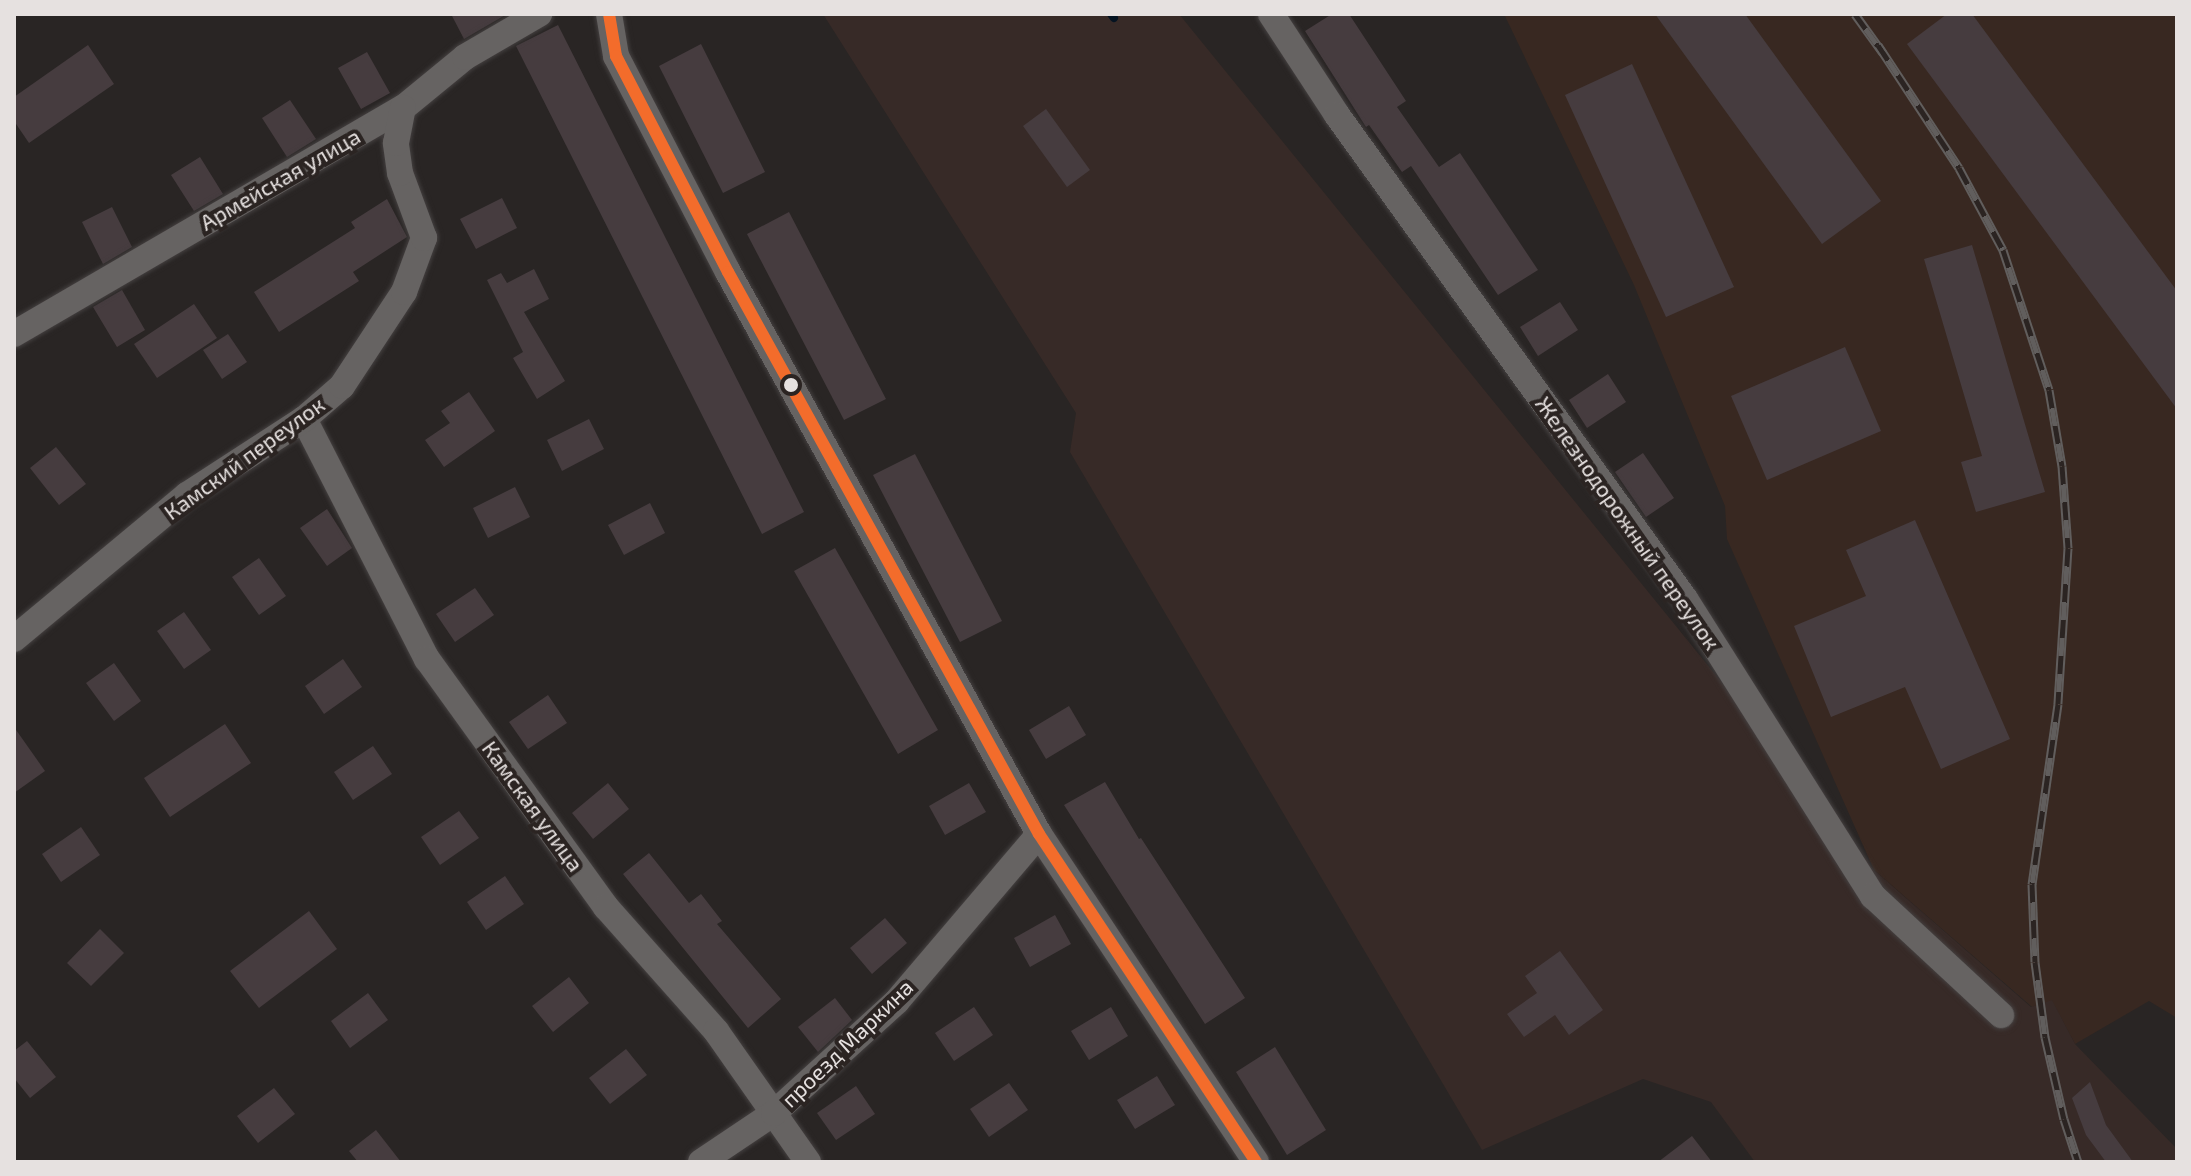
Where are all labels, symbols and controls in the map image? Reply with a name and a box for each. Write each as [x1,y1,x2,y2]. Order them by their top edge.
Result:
street label: Армейская улица [195,122,365,236]
unlabelled marker [783,377,799,393]
street label: Камский переулок [159,391,329,525]
street label: Железнодорожный переулок [1530,391,1726,655]
street label: Камская улица [477,736,589,876]
street label: проезд Маркина [776,974,918,1112]

